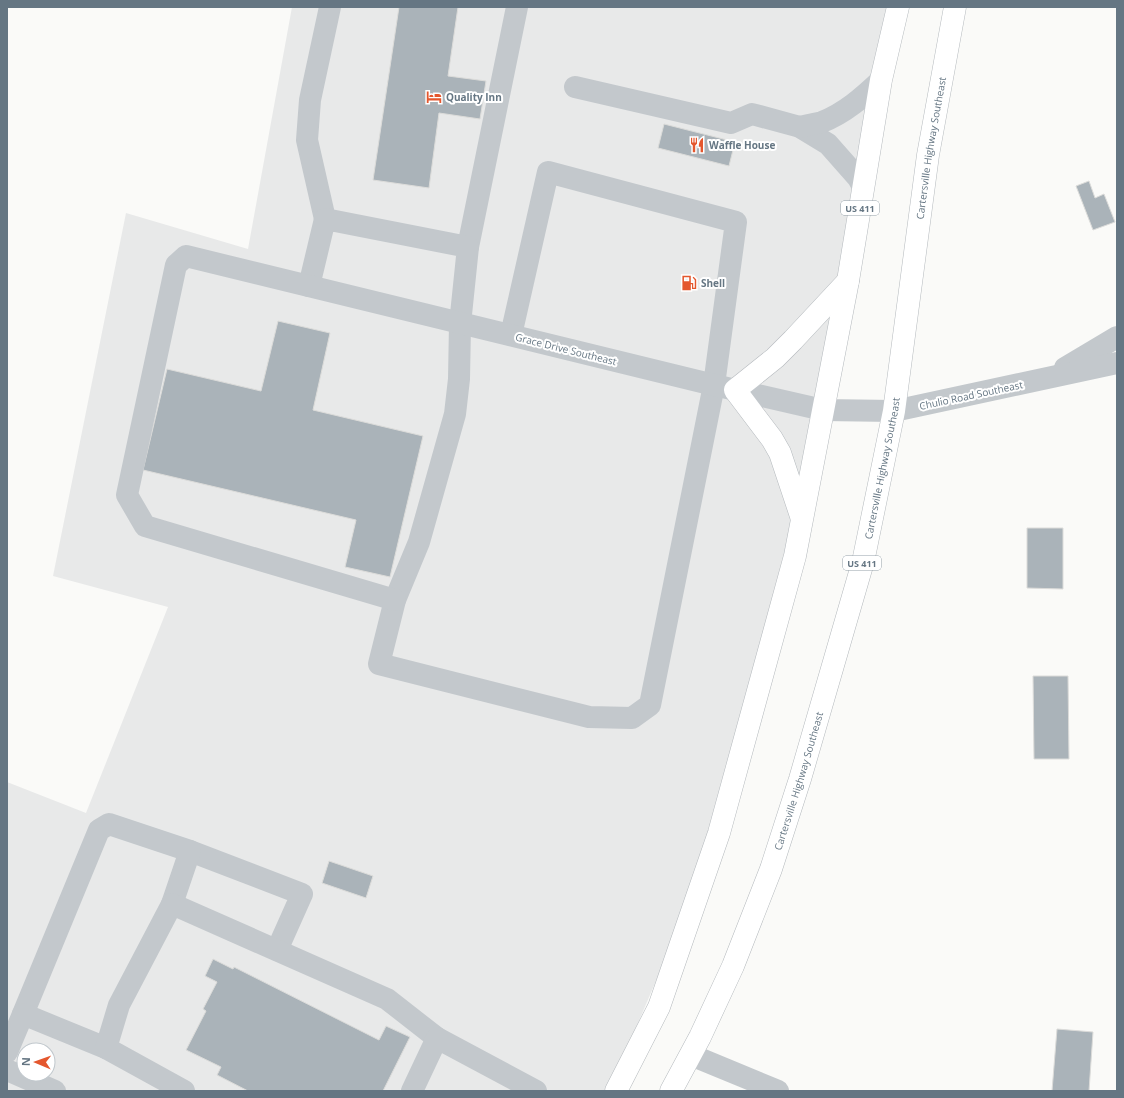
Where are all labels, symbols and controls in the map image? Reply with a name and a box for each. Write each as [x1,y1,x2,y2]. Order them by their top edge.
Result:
street label: Cartersville Highway Southeast [913,75,949,220]
hotel icon: Quality Inn [425,88,443,106]
place label: Quality Inn [446,90,502,104]
restaurant icon: Waffle House [688,136,706,154]
place label: Waffle House [709,138,775,152]
road number: US 411 [841,201,879,215]
fuel station icon: Shell [680,274,698,292]
place label: Shell [701,276,725,290]
street label: Grace Drive Southeast [514,330,618,368]
street label: Chulio Road Southeast [918,377,1024,413]
street label: Cartersville Highway Southeast [861,396,903,540]
road number: US 411 [843,556,881,570]
street label: Cartersville Highway Southeast [771,710,826,852]
north arrow [16,1042,56,1082]
text: N [18,1057,33,1066]

